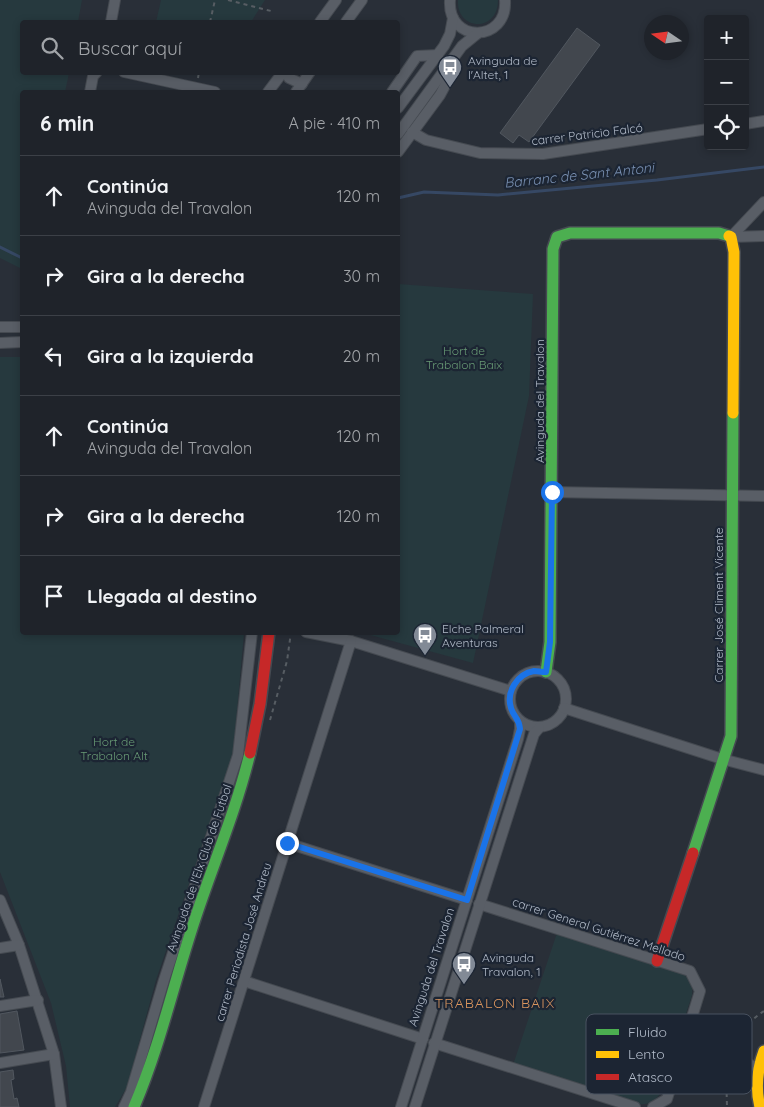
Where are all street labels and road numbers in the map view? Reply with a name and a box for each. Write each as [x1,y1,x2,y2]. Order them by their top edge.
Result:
street label: carrer Patricio Falcó [531,120,643,148]
street label: Avinguda del Travalon [532,339,547,463]
street label: Carrer José Climent Vicente [711,527,726,683]
street label: Avinguda de l'Elx Club de Futbol [163,782,235,954]
street label: carrer Periodista José Andreu [212,861,274,1023]
street label: carrer General Gutiérrez Mellado [511,894,687,964]
street label: Avinguda del Travalon [405,906,457,1028]

